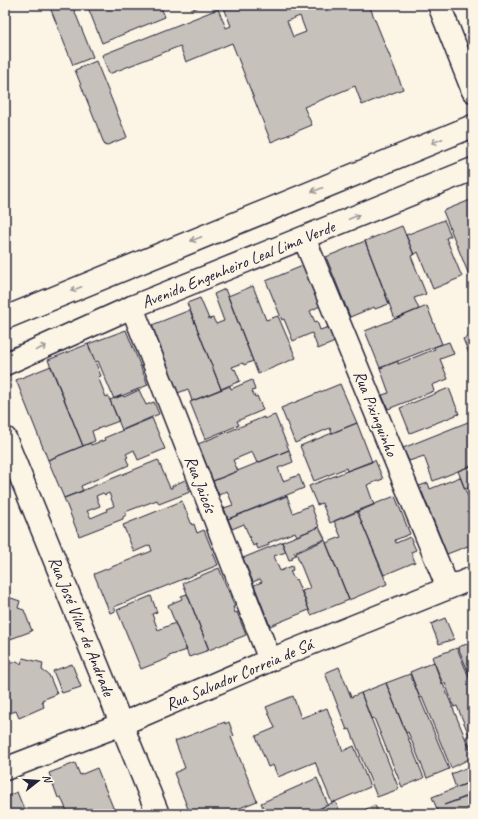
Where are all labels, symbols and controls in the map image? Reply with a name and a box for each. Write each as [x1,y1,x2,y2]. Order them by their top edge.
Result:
one-way arrow [431,137,443,145]
one-way arrow [311,187,323,194]
one-way arrow [348,213,360,221]
street label: Avenida Engenheiro Leal Lima Verde [139,216,339,313]
one-way arrow [191,236,203,244]
one-way arrow [70,285,82,293]
one-way arrow [34,344,46,352]
street label: Rua Pixinguinho [349,367,403,460]
street label: Rua Jaicós [180,453,222,518]
street label: Rua José Vilar de Andrade [44,553,120,700]
street label: Rua Salvador Correia de Sá [162,633,317,715]
north arrow [18,761,58,801]
text: N [40,773,56,785]

